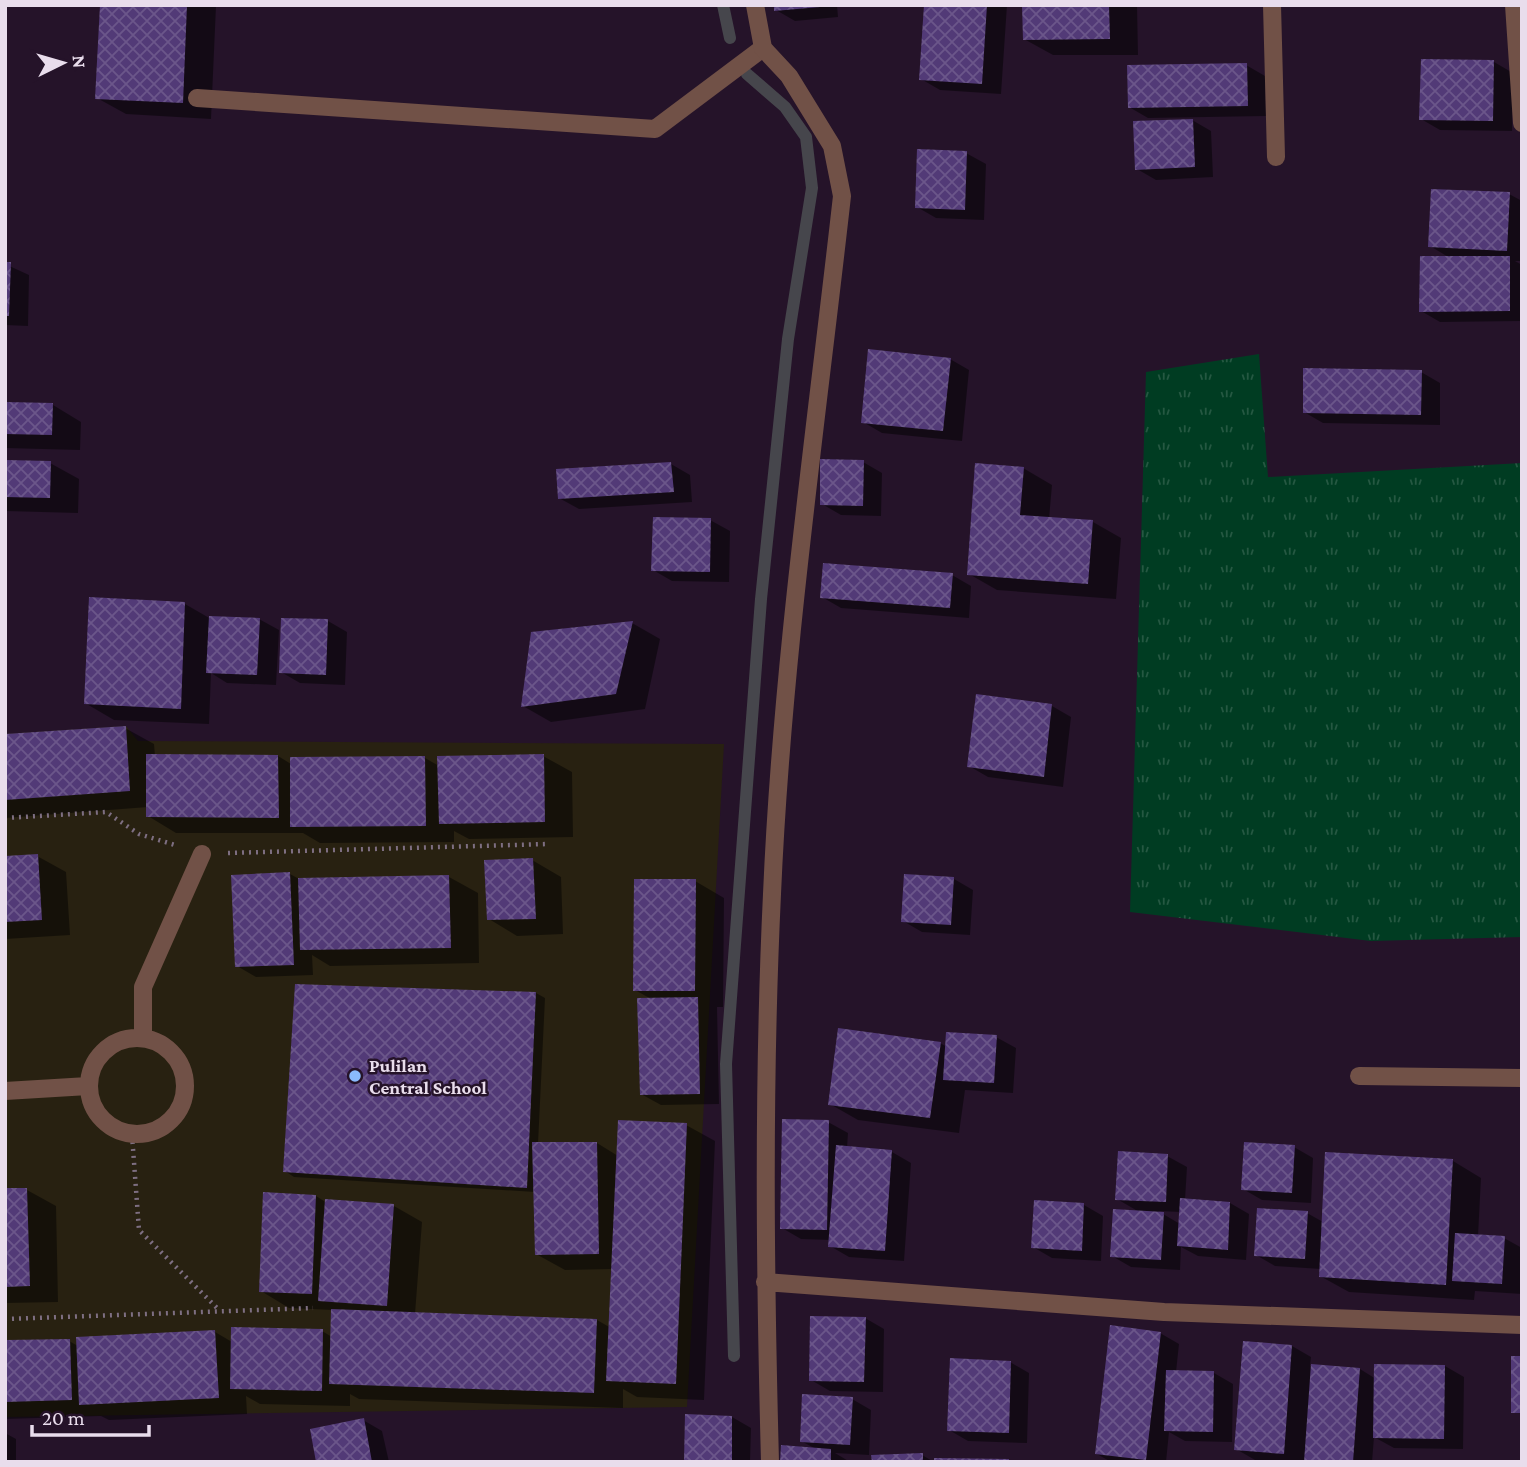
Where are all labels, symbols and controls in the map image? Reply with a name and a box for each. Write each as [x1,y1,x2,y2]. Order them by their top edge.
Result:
north arrow [28,28,98,98]
text: N [68,54,90,69]
place label: Pulilan Central School [369,1055,487,1098]
marker: Pulilan Central School [347,1068,363,1084]
scale bar [32,1394,149,1438]
text: 20 m [42,1406,85,1430]

